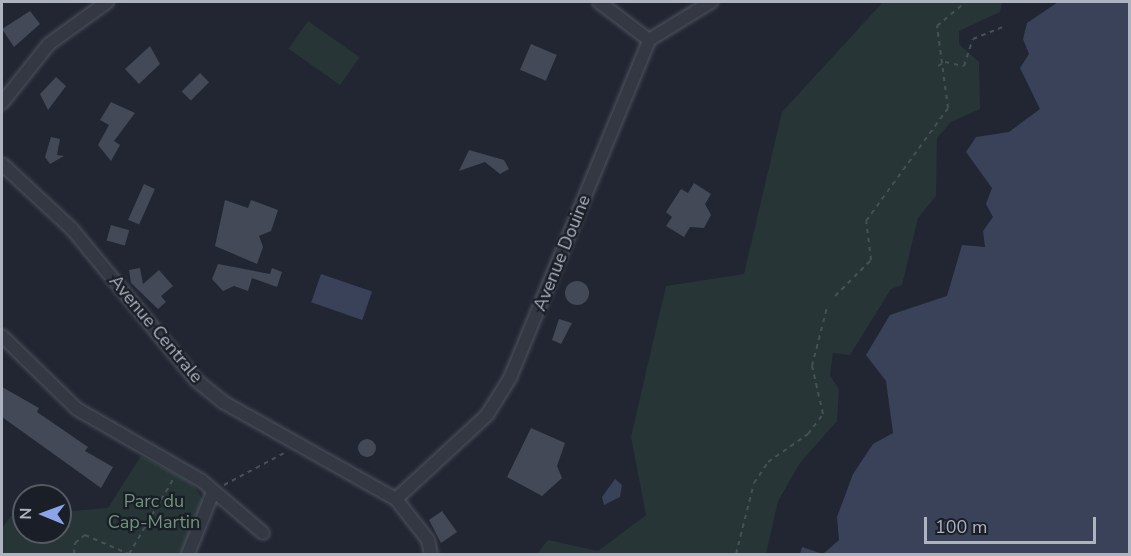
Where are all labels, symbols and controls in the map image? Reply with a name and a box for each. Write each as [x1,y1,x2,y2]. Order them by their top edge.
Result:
street label: Avenue Douine [529,192,595,314]
street label: Avenue Centrale [105,271,207,387]
north arrow [12,484,72,544]
park label: Parc du Cap-Martin [108,491,200,534]
scale bar [927,505,1100,543]
text: N [15,508,37,520]
text: 100 m [935,515,987,539]

